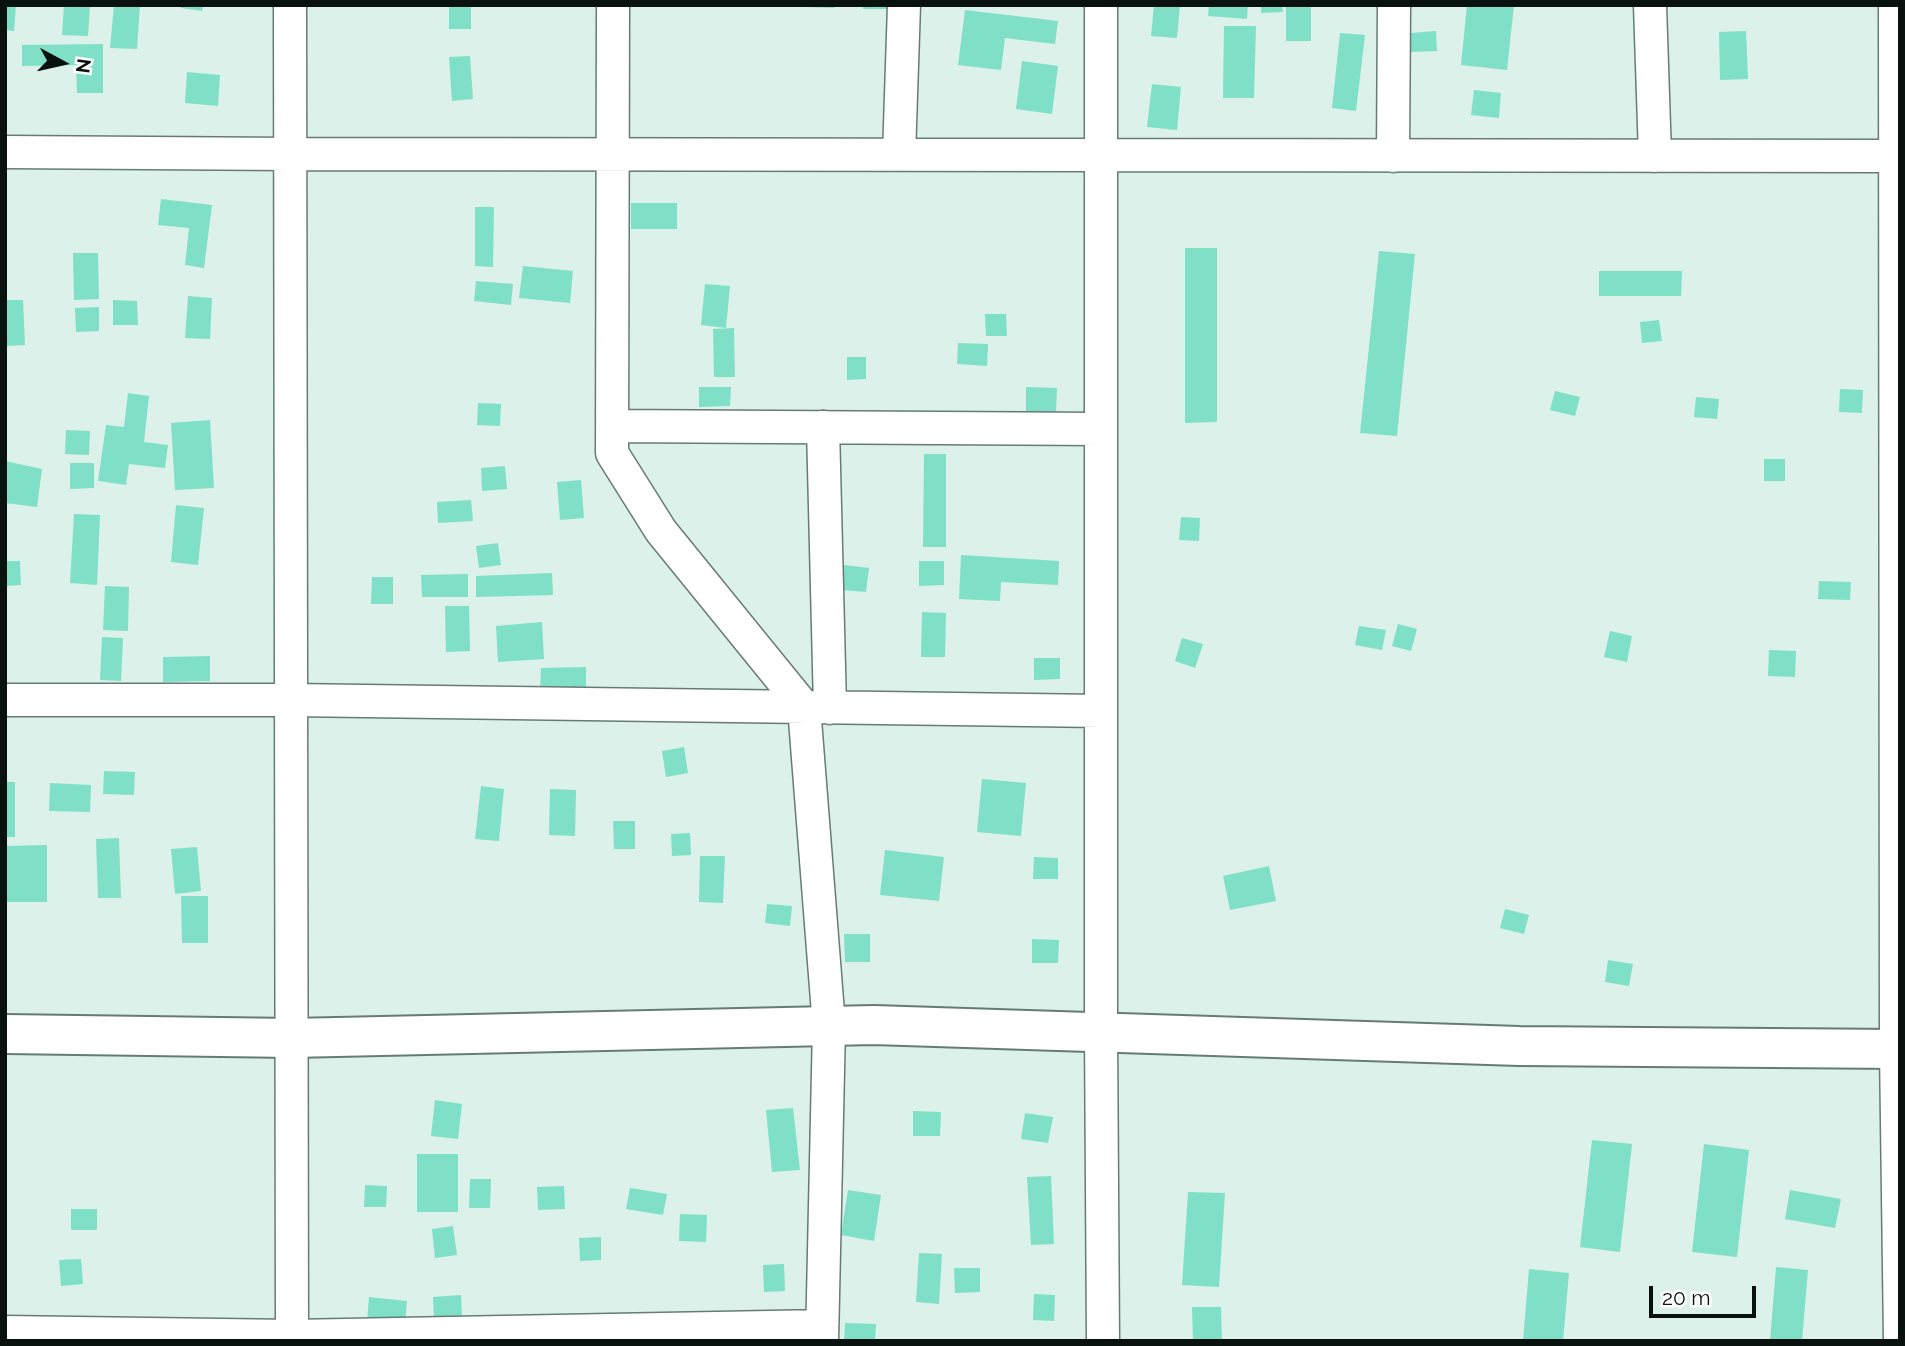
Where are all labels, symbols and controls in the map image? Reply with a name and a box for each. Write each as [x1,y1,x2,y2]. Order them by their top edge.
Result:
north arrow [28,28,98,98]
text: N [72,57,96,75]
scale bar [1653,1272,1760,1316]
text: 20 m [1662,1285,1710,1310]

